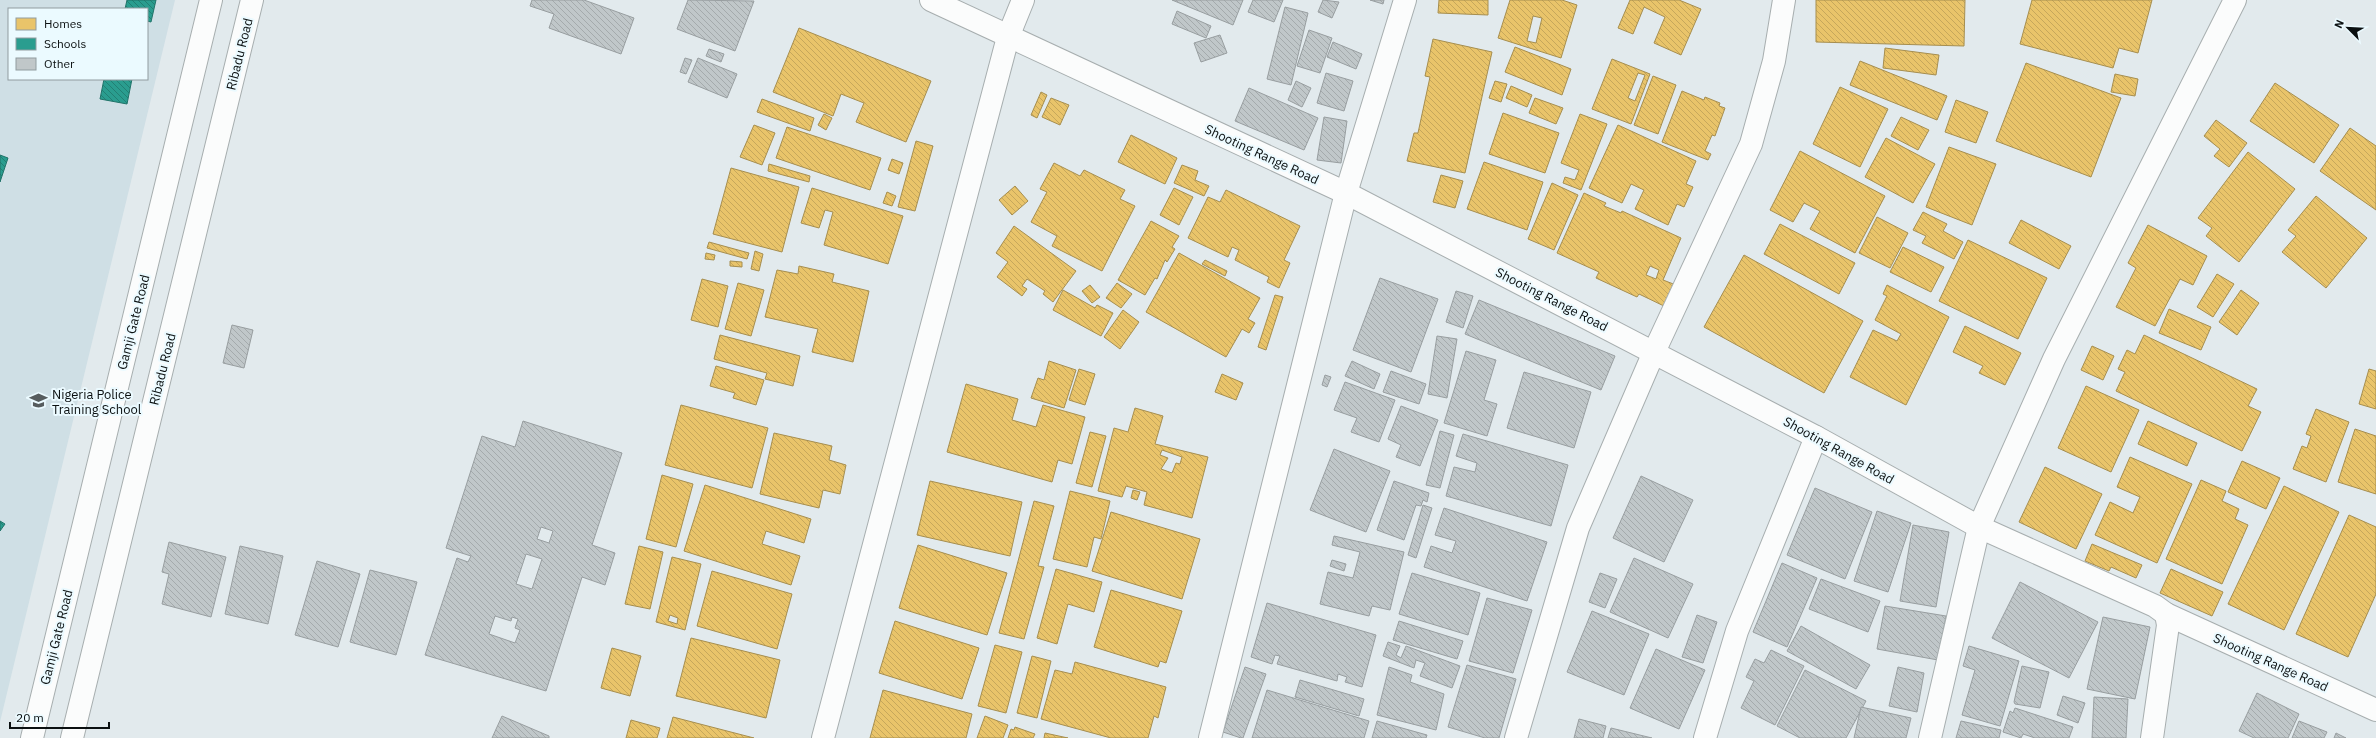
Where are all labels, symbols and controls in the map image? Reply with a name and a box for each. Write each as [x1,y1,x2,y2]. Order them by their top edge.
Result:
legend [8,8,148,80]
north arrow [2328,8,2368,48]
text: Homes [44,16,82,31]
street label: Ribadu Road [222,16,257,92]
text: N [2331,17,2347,30]
text: Schools [44,36,87,51]
text: Other [44,56,75,71]
street label: Shooting Range Road [1202,121,1322,188]
street label: Shooting Range Road [1493,264,1611,335]
street label: Gamji Gate Road [113,273,154,371]
street label: Ribadu Road [145,331,180,407]
place label: Nigeria Police Training School [52,386,142,418]
school or university icon: Nigeria Police Training School [29,391,49,411]
street label: Shooting Range Road [1780,413,1897,488]
street label: Gamji Gate Road [36,588,77,686]
street label: Shooting Range Road [2211,629,2331,695]
scale bar [10,704,109,730]
text: 20 m [16,710,44,725]

